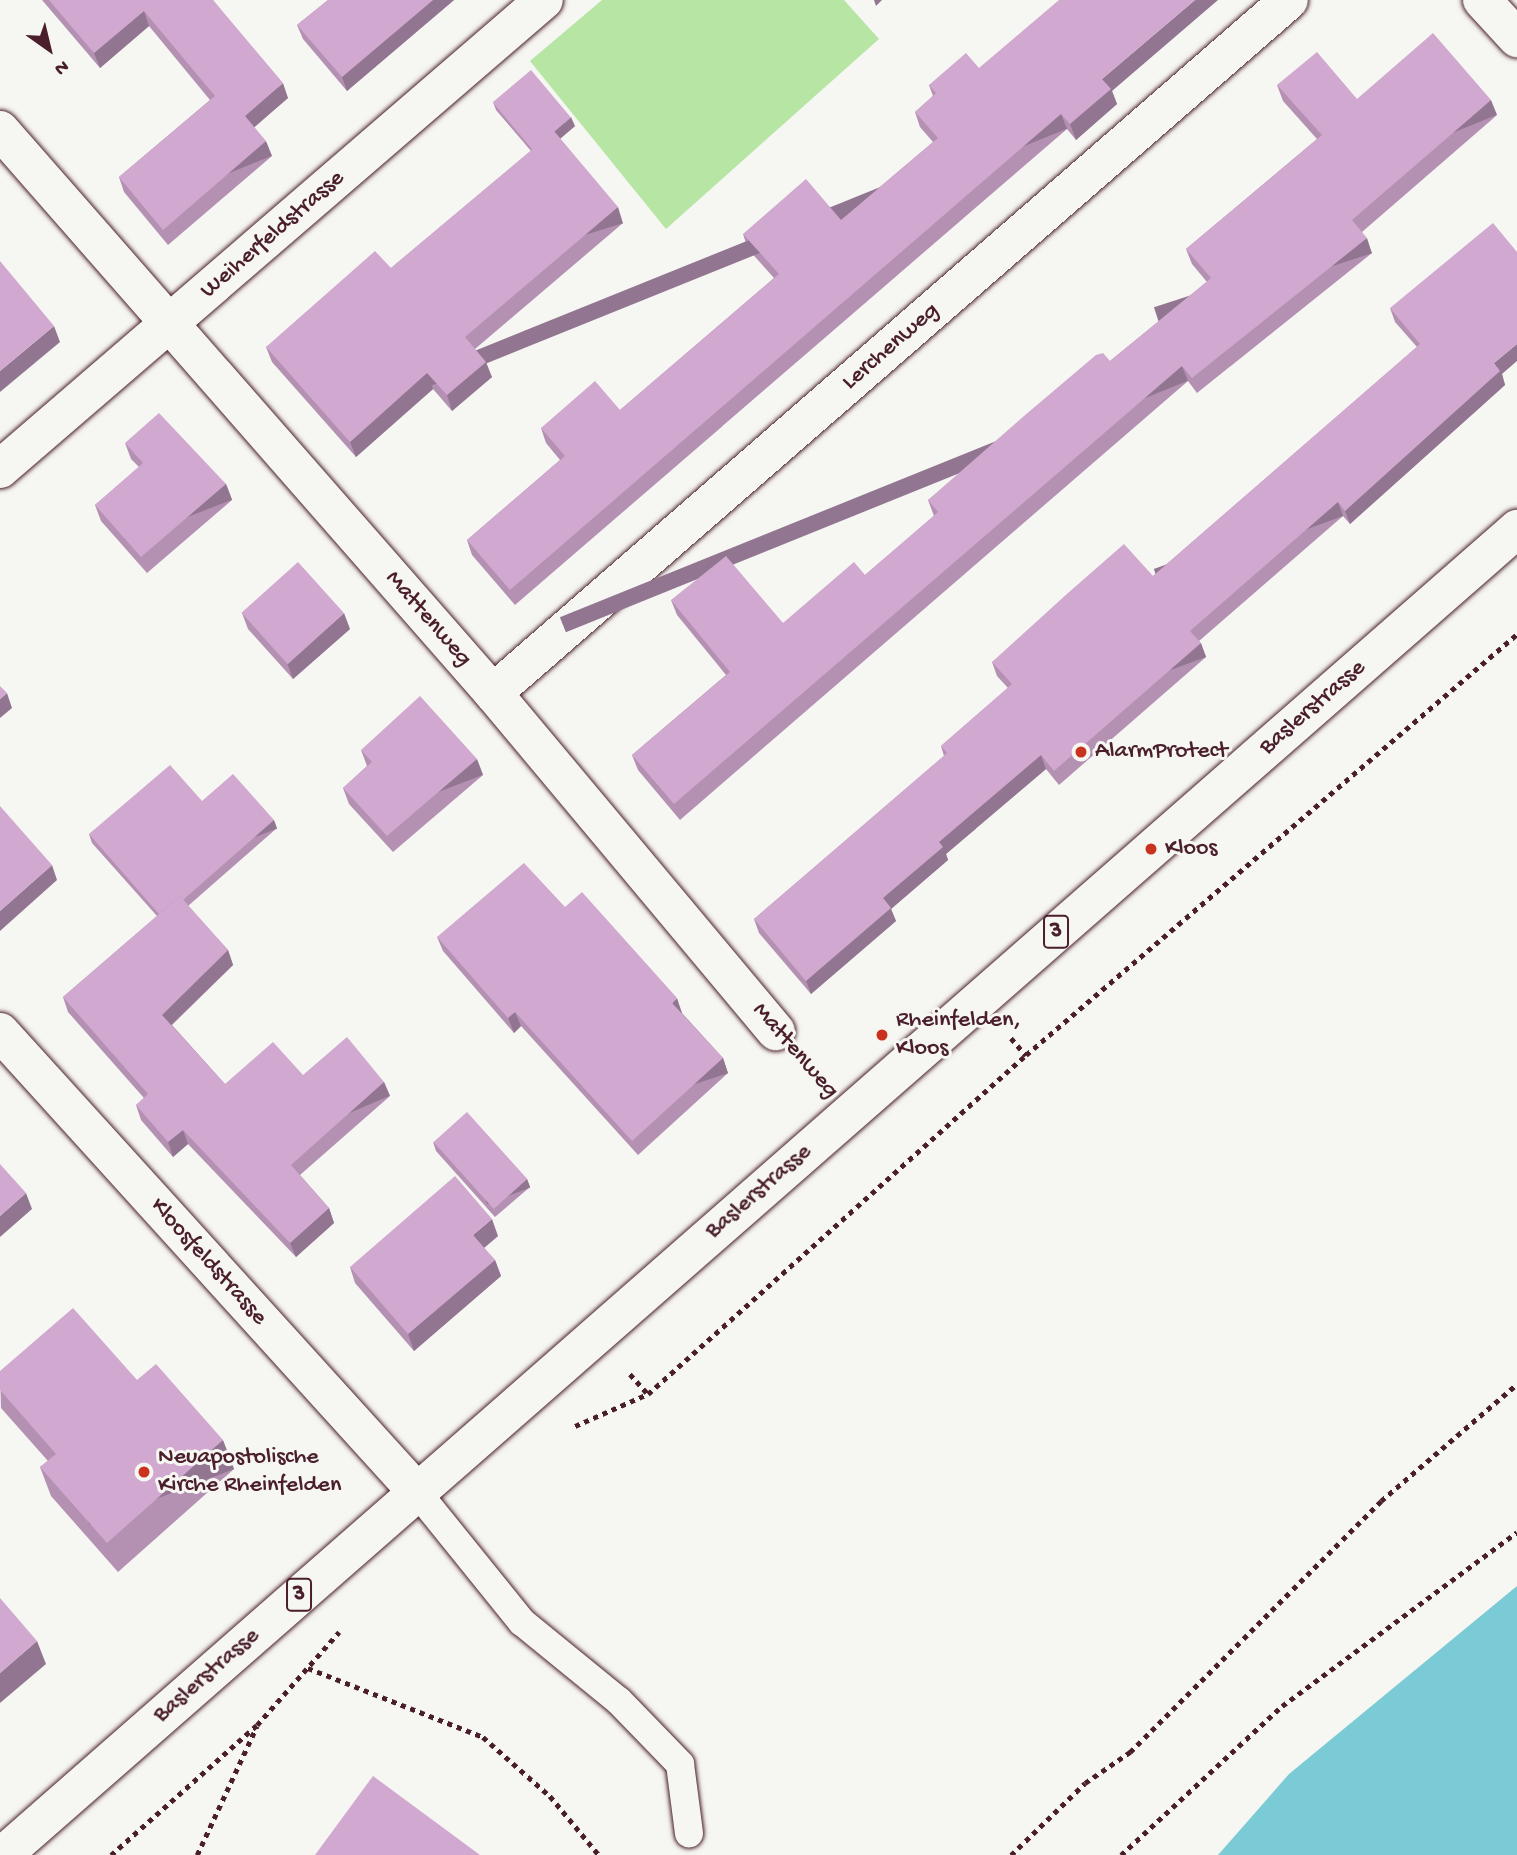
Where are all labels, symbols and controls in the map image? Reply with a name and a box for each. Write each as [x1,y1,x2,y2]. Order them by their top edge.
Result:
north arrow [14,14,84,84]
text: N [49,54,73,80]
street label: Weiherfeldstrasse [195,165,351,305]
street label: Lerchenweg [837,297,945,397]
street label: Mattenweg [378,565,478,673]
street label: Baslerstrasse [1254,654,1372,762]
place label: AlarmProtect [1095,738,1228,766]
marker: AlarmProtect [1073,744,1089,760]
place label: Kloos [1165,835,1217,863]
marker: Kloos [1143,841,1159,857]
road number: 3 [1042,912,1070,951]
street label: Mattenweg [745,997,845,1105]
place label: Rheinfelden, Kloos [896,1007,1021,1063]
marker: Rheinfelden, Kloos [874,1027,890,1043]
street label: Baslerstrasse [700,1138,818,1246]
street label: Kloosfeldstrasse [143,1192,273,1332]
place label: Neuapostolische Kirche Rheinfelden [158,1444,341,1500]
marker: Neuapostolische Kirche Rheinfelden [136,1464,152,1480]
road number: 3 [285,1576,313,1614]
street label: Baslerstrasse [148,1622,266,1730]

